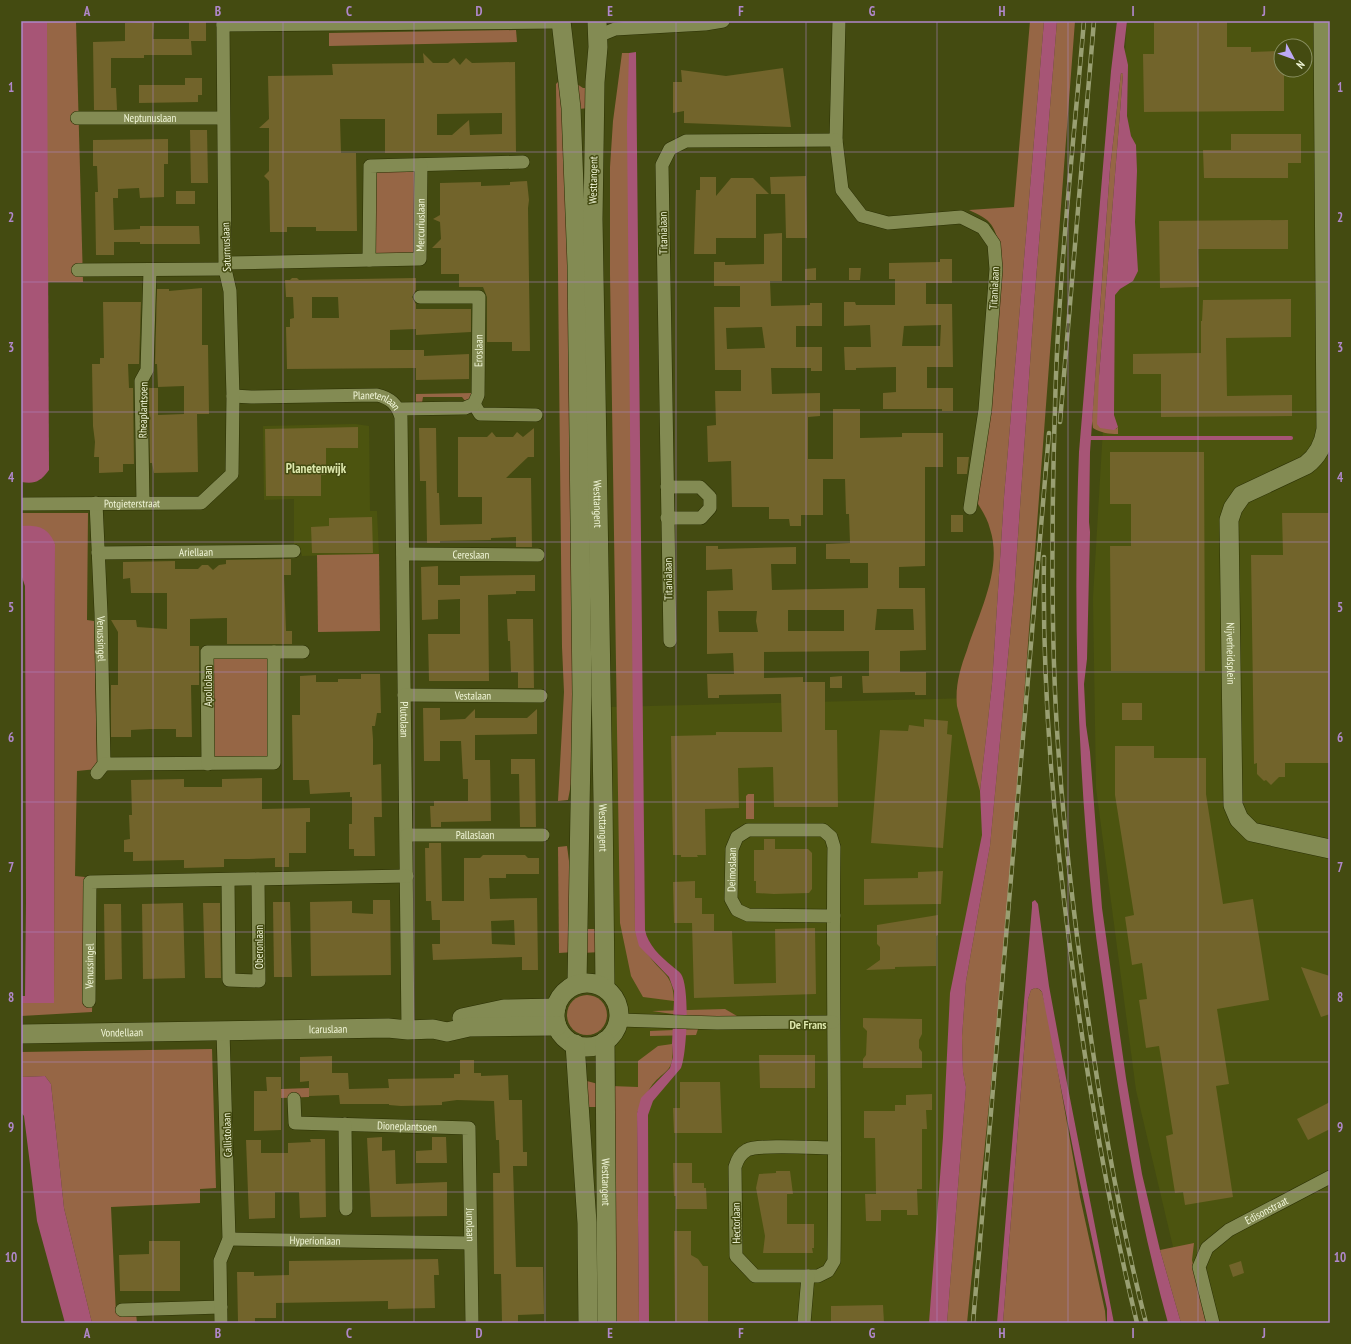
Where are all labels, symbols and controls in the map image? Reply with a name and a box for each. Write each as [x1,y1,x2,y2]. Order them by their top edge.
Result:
text: A [83,3,91,20]
text: B [215,3,221,20]
text: C [346,3,352,20]
text: D [476,3,483,20]
text: E [607,3,613,20]
text: F [738,3,744,20]
text: G [869,3,876,20]
text: H [999,3,1006,20]
text: I [1131,3,1135,20]
text: J [1261,3,1266,20]
north arrow [1273,38,1313,78]
text: N [1293,58,1308,71]
text: 1 [8,79,14,96]
text: 1 [1337,79,1343,96]
street label: Neptunuslaan [124,111,176,125]
street label: Westtangent [586,156,600,204]
street label: Mercuriuslaan [413,198,428,252]
text: 2 [8,209,14,226]
text: 2 [1337,209,1343,226]
street label: Titanialaan [656,211,670,254]
street label: Saturnuslaan [218,222,234,272]
street label: Titanialaan [986,266,1002,310]
street label: Eroslaan [471,334,486,367]
text: 3 [8,339,14,356]
text: 3 [1337,339,1343,356]
street label: Rheaplantsoen [136,381,150,438]
street label: Planetenlaan [353,388,404,413]
district label: Planetenwijk [286,460,347,477]
text: 4 [8,469,15,486]
text: 4 [1337,469,1344,486]
street label: Westtangent [590,480,605,528]
street label: Potgieterstraat [104,496,160,511]
street label: Ariellaan [179,545,213,559]
street label: Cereslaan [453,547,490,562]
street label: Titanialaan [661,557,675,600]
text: 5 [8,599,14,616]
text: 5 [1337,599,1343,616]
street label: Venussingel [94,615,109,662]
street label: Nijverheidsplein [1223,622,1238,685]
street label: Apollolaan [201,665,215,706]
street label: Vestalaan [454,688,491,703]
street label: Plutolaan [397,701,412,738]
text: 6 [8,729,14,746]
text: 6 [1337,729,1343,746]
street label: Westtangent [596,804,611,852]
street label: Pallaslaan [456,828,494,842]
street label: Deimoslaan [724,847,739,892]
text: 7 [8,859,14,876]
text: 7 [1337,859,1343,876]
street label: Oberonlaan [252,925,266,969]
street label: Venussingel [82,943,96,990]
text: 8 [8,989,14,1006]
text: 8 [1337,989,1343,1006]
district label: De Frans [789,1017,827,1032]
street label: Icaruslaan [309,1022,348,1036]
street label: Vondellaan [100,1025,143,1040]
street label: Callistolaan [219,1112,235,1157]
street label: Dioneplantsoen [377,1118,437,1134]
text: 9 [8,1119,14,1136]
text: 9 [1337,1119,1343,1136]
street label: Westtangent [599,1158,613,1206]
street label: Edisonstraat [1242,1193,1290,1227]
street label: Hectorlaan [729,1202,743,1244]
street label: Junolaan [463,1207,478,1242]
street label: Hyperionlaan [290,1233,341,1248]
text: 10 [5,1249,17,1266]
text: 10 [1334,1249,1346,1266]
text: A [83,1325,91,1342]
text: B [215,1325,221,1342]
text: C [346,1325,352,1342]
text: D [476,1325,483,1342]
text: E [607,1325,613,1342]
text: F [738,1325,744,1342]
text: G [869,1325,876,1342]
text: H [999,1325,1006,1342]
text: I [1131,1325,1135,1342]
text: J [1261,1325,1266,1342]

